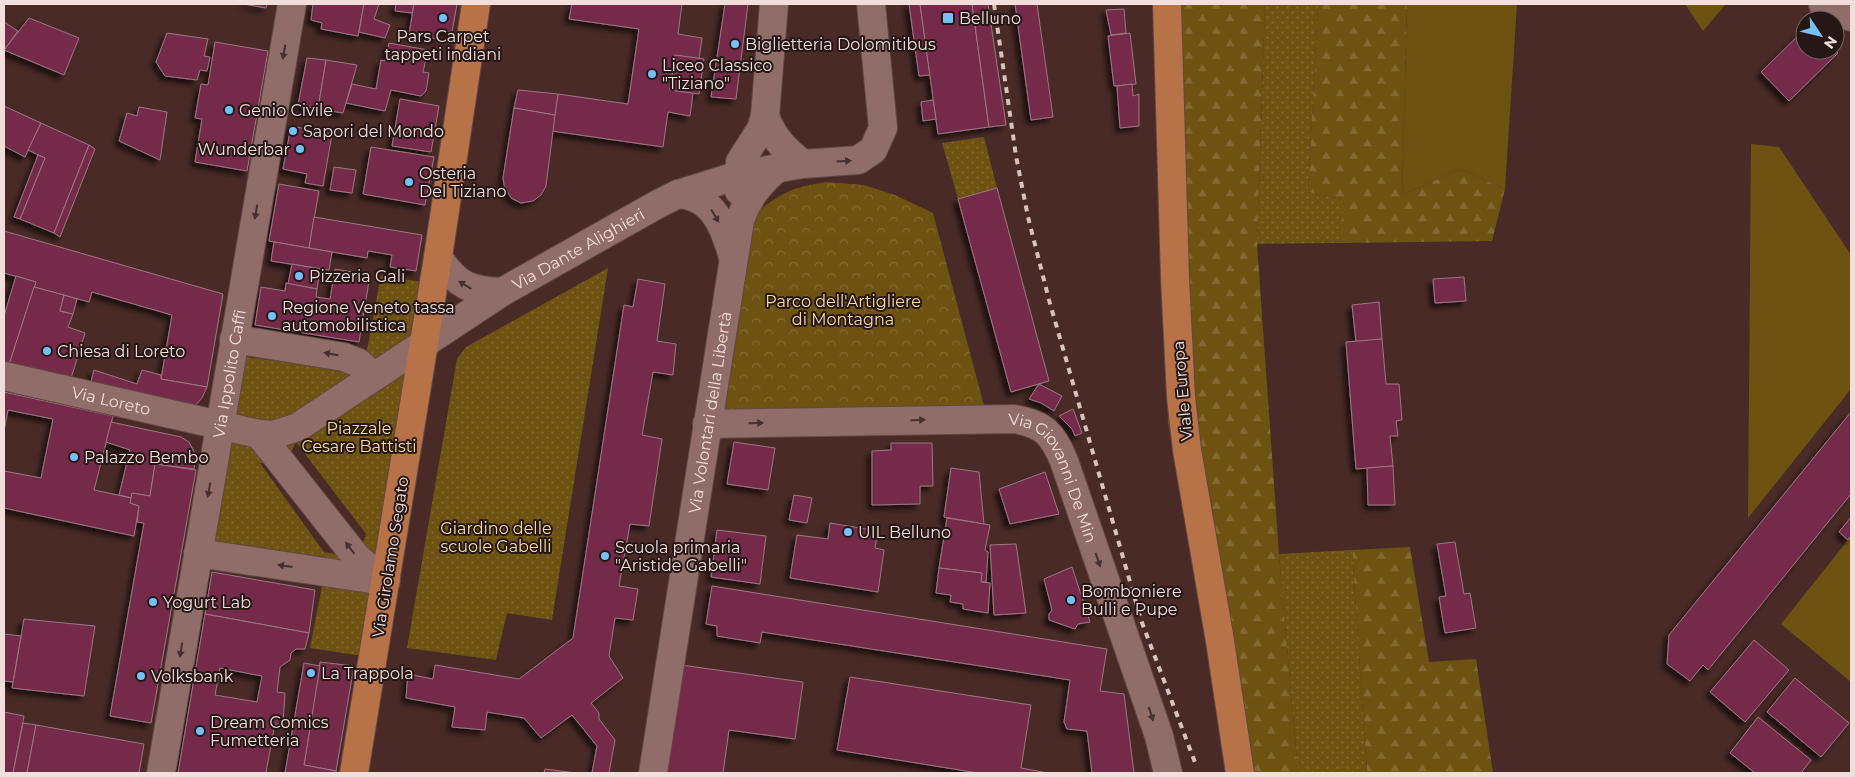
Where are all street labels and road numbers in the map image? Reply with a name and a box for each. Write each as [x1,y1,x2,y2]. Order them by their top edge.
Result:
street label: Via Dante Alighieri [509,205,648,294]
street label: Via Ippolito Caffi [209,308,250,440]
street label: Via Volontari della Libertà [685,310,735,515]
street label: Viale Europa [1169,340,1196,442]
street label: Via Loreto [70,383,152,419]
street label: Via Giovanni De Min [1008,410,1101,545]
street label: Via Girolamo Segato [368,475,413,639]

